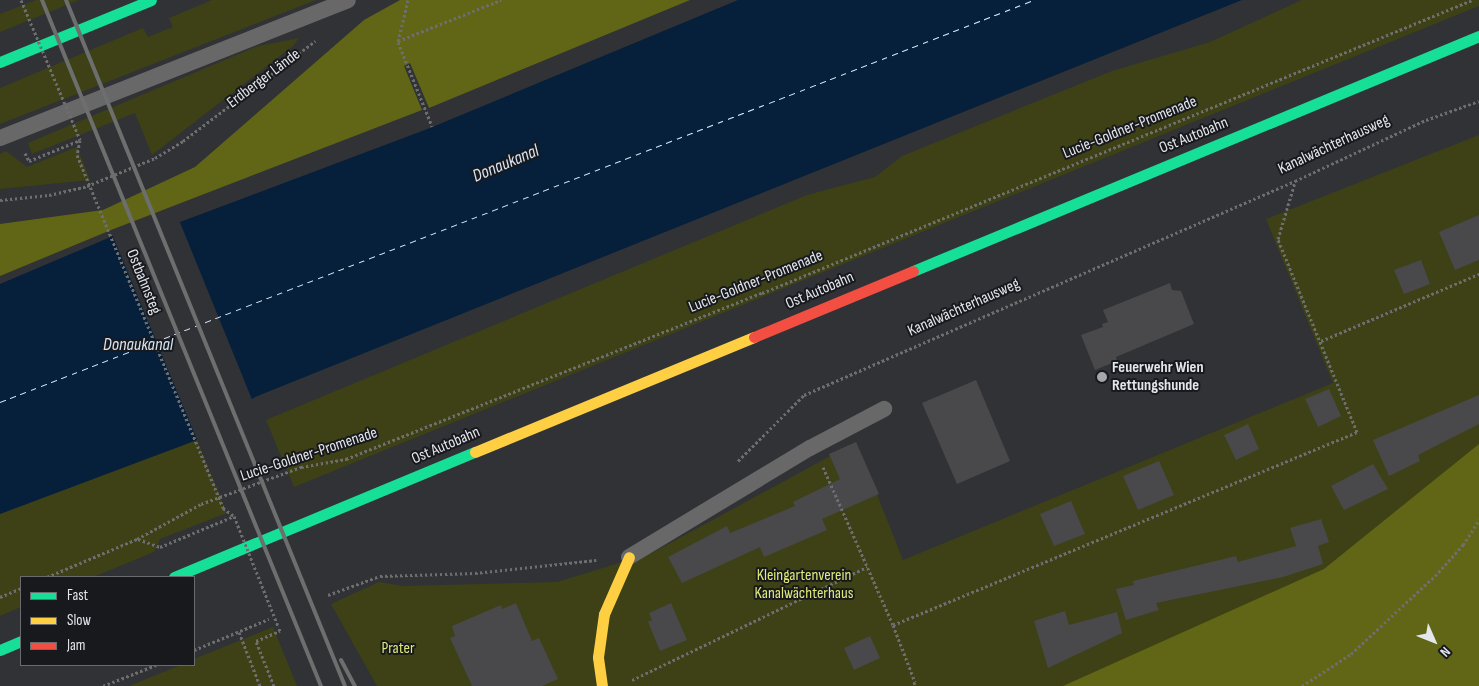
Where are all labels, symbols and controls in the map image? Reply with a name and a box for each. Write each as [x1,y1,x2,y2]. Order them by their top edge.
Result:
street label: Erdberger Lände [224,45,304,113]
street label: Lucie-Goldner-Promenade [1060,92,1200,164]
street label: Kanalwächterhausweg [1275,111,1393,179]
street label: Ost Autobahn [1157,114,1231,158]
water label: Donaukanal [470,140,542,188]
street label: Lucie-Goldner-Promenade [686,246,826,318]
street label: Ostbahnsteg [121,247,165,317]
street label: Ost Autobahn [783,268,857,314]
street label: Kanalwächterhausweg [905,275,1023,341]
water label: Donaukanal [103,334,173,356]
place label: Feuerwehr Wien Rettungshunde [1112,358,1204,396]
marker: Feuerwehr Wien Rettungshunde [1096,371,1108,383]
street label: Ost Autobahn [409,423,483,469]
street label: Lucie-Goldner-Promenade [238,424,380,486]
park label: Kleingartenverein Kanalwächterhaus [755,566,853,604]
legend [20,576,195,666]
text: Fast [67,586,88,605]
text: Slow [67,611,91,630]
north arrow [1409,616,1459,666]
text: Jam [67,636,85,655]
park label: Prater [381,639,415,659]
text: N [1436,643,1454,660]

